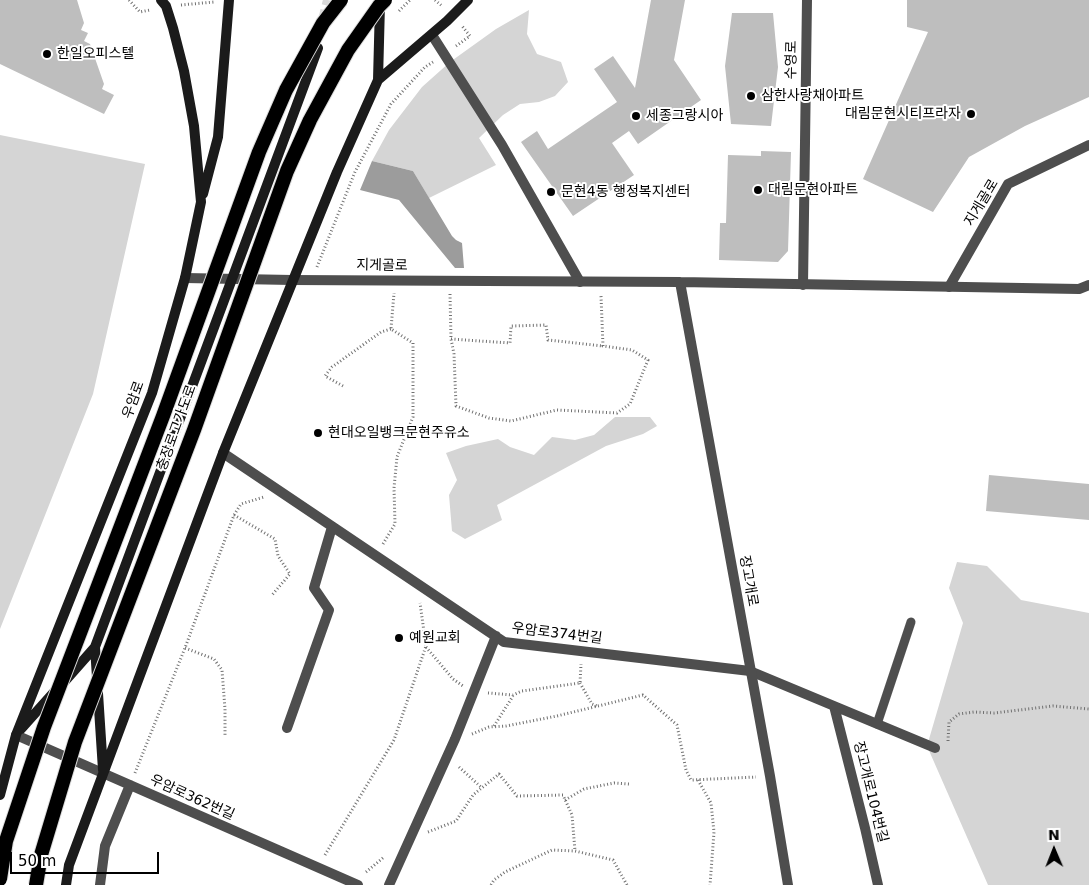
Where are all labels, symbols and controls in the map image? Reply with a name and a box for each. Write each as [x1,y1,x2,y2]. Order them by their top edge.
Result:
street label: 수영로 [783,41,801,79]
place label: 한일오피스텔 [57,46,134,62]
marker: 한일오피스텔 [41,48,53,60]
place label: 삼한사랑채아파트 [761,88,864,104]
marker: 삼한사랑채아파트 [745,90,757,102]
place label: 대림문현시티프라자 [845,106,961,122]
place label: 세종그랑시아 [646,108,723,124]
marker: 대림문현시티프라자 [965,108,977,120]
marker: 세종그랑시아 [630,110,642,122]
street label: 지게골로 [962,177,1002,229]
place label: 대림문현아파트 [768,182,858,198]
place label: 문현4동 행정복지센터 [561,184,690,200]
marker: 대림문현아파트 [752,184,764,196]
marker: 문현4동 행정복지센터 [545,186,557,198]
street label: 지게골로 [356,257,408,275]
street label: 우암로 [119,379,149,421]
street label: 충장로고가도로 [154,383,200,473]
place label: 현대오일뱅크문현주유소 [328,425,470,441]
marker: 현대오일뱅크문현주유소 [312,427,324,439]
street label: 장고개로 [735,554,761,608]
street label: 우암로374번길 [511,620,603,648]
place label: 예원교회 [409,630,461,646]
marker: 예원교회 [393,632,405,644]
street label: 장고개로104번길 [849,740,891,844]
street label: 우암로362번길 [147,772,237,824]
north arrow [1029,825,1079,875]
text: N [1048,827,1060,843]
scale bar [12,842,161,874]
text: 50 m [18,852,56,870]

